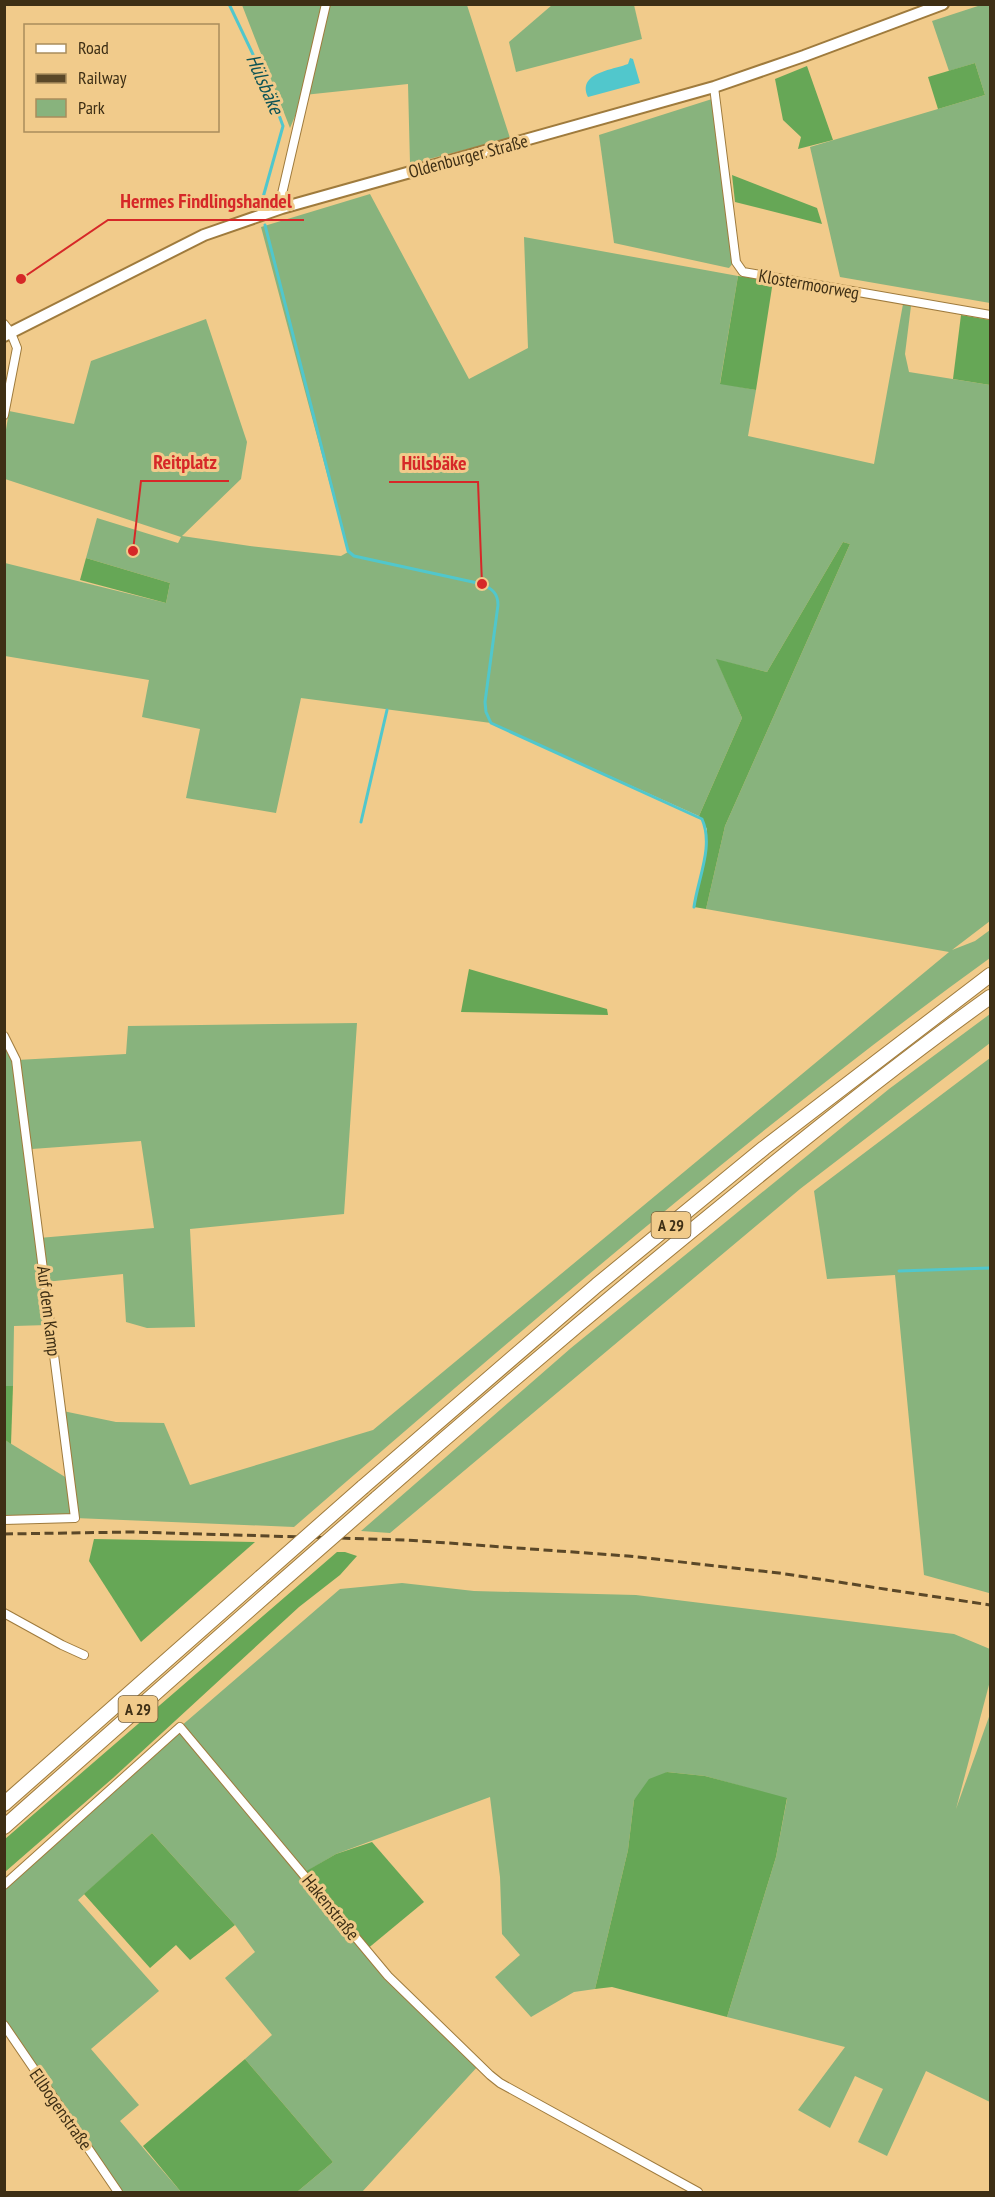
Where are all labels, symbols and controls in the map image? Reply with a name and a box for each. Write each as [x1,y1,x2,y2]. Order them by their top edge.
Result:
legend [24,24,219,132]
text: Road [78,36,109,59]
water label: Hülsbäke [240,50,290,120]
text: Railway [78,66,127,89]
text: Park [78,96,105,119]
street label: Oldenburger Straße [406,129,530,183]
callout: Hermes Findlingshandel [108,182,304,220]
text: Hermes Findlingshandel [120,188,292,214]
street label: Klostermoorweg [757,264,861,304]
callout: Reitplatz [141,443,229,481]
callout: Hülsbäke [389,444,478,482]
text: Reitplatz [153,449,217,475]
text: Hülsbäke [401,450,467,476]
road number: A 29 [652,1212,690,1238]
street label: Auf dem Kamp [32,1265,66,1358]
road number: A 29 [118,1696,158,1722]
street label: Hakenstraße [297,1869,365,1945]
street label: Ellbogenstraße [25,2064,97,2154]

